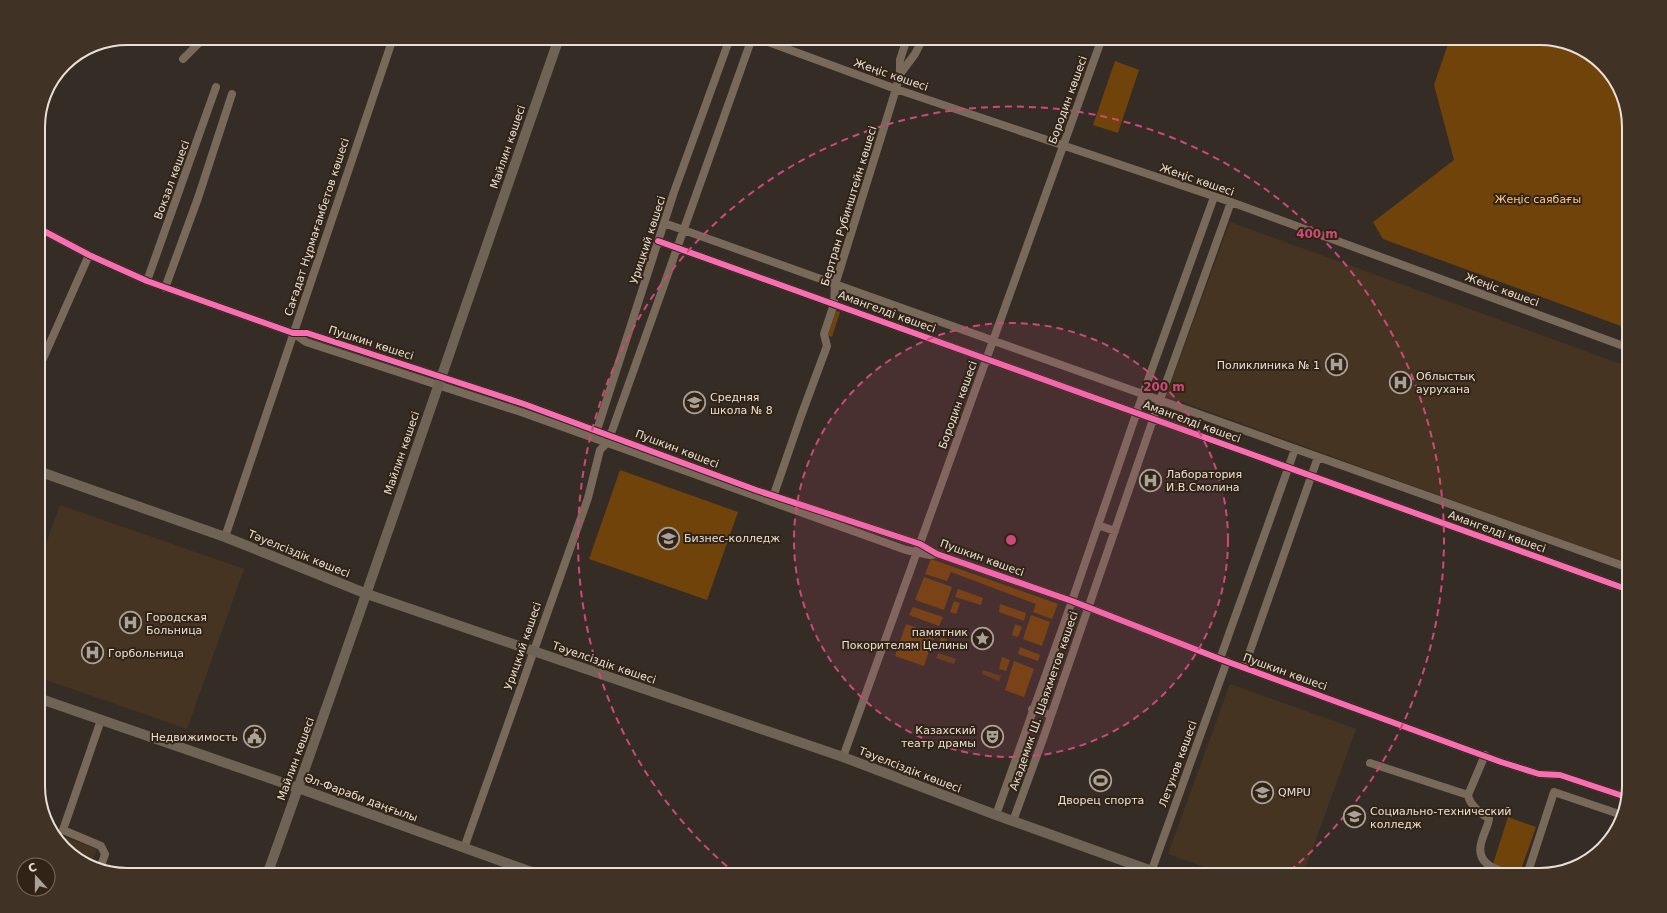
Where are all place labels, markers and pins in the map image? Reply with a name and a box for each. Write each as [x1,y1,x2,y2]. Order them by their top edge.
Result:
hospital icon: Поликлиника № 1 [1323,352,1349,378]
place label: Поликлиника № 1 [1217,359,1320,372]
hospital icon: Облыстық аурухана [1387,369,1413,395]
place label: Облыстық аурухана [1416,370,1475,396]
school or university icon: Средняя школа № 8 [681,390,707,416]
place label: Средняя школа № 8 [710,391,773,417]
hospital icon: Лаборатория И.В.Смолина [1138,467,1164,493]
place label: Лаборатория И.В.Смолина [1166,468,1242,494]
school or university icon: Бизнес-колледж [656,525,682,551]
place label: Бизнес-колледж [684,532,780,545]
centre of rings [1004,533,1018,547]
hospital icon: Городская Больница [118,610,144,636]
place label: Городская Больница [146,611,207,637]
place icon: памятник Покорителям Целины [970,625,996,651]
place label: памятник Покорителям Целины [842,626,968,652]
hospital icon: Горбольница [79,640,105,666]
place label: Горбольница [108,647,184,660]
theatre icon: Казахский театр драмы [979,723,1005,749]
public building icon: Недвижимость [241,724,267,750]
place label: Казахский театр драмы [901,724,976,750]
place label: Недвижимость [151,731,238,744]
sports icon: Дворец спорта [1088,767,1114,793]
school or university icon: QMPU [1249,779,1275,805]
place label: QMPU [1278,786,1311,799]
place label: Дворец спорта [1058,794,1144,807]
school or university icon: Социально-технический колледж [1342,804,1368,830]
place label: Социально-технический колледж [1370,805,1511,831]

